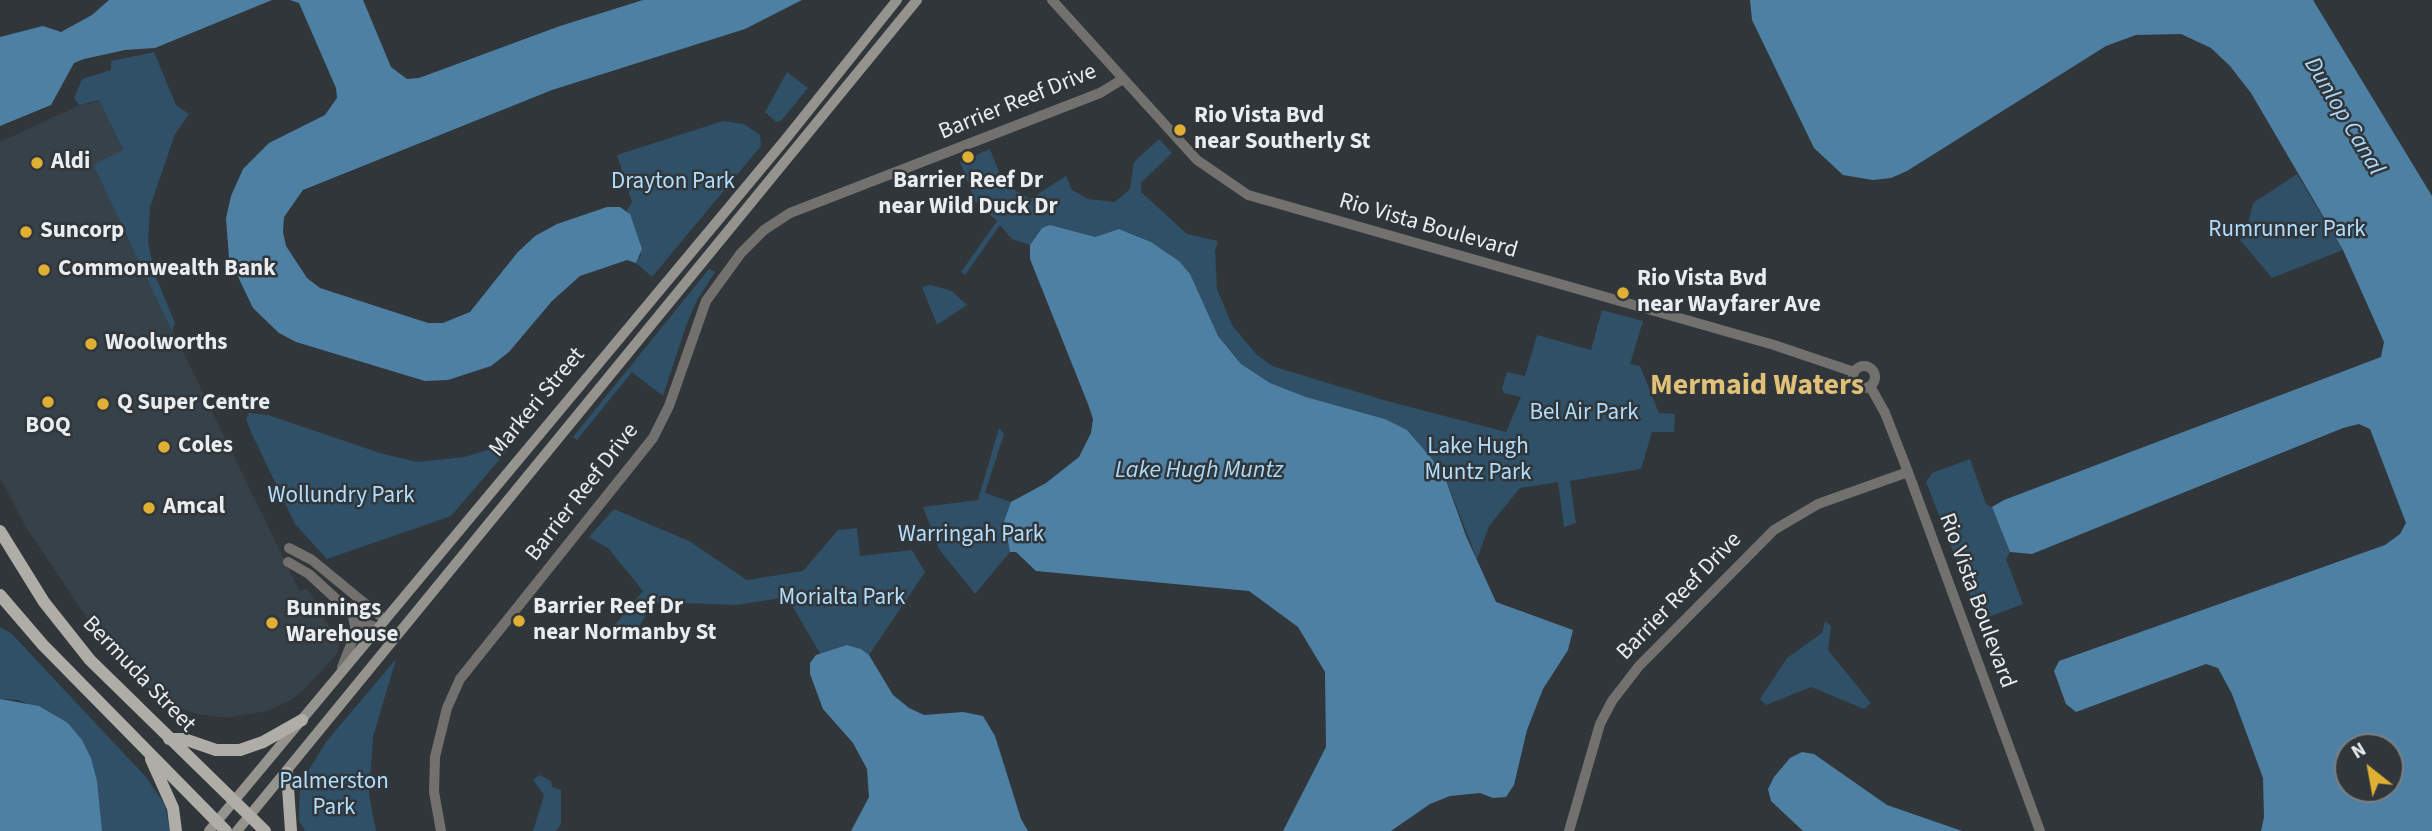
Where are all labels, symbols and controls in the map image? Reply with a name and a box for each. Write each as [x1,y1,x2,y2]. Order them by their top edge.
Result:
water label: Dunlop Canal [2296,53,2390,181]
street label: Barrier Reef Drive [935,59,1101,147]
place label: Rio Vista Bvd near Southerly St [1194,103,1370,157]
marker: Rio Vista Bvd near Southerly St [1172,122,1188,138]
place label: Aldi [51,149,90,177]
marker: Barrier Reef Dr near Wild Duck Dr [960,149,976,165]
marker: Aldi [29,155,45,171]
place label: Barrier Reef Dr near Wild Duck Dr [878,168,1058,222]
park label: Drayton Park [611,169,735,197]
street label: Rio Vista Boulevard [1336,188,1520,266]
park label: Rumrunner Park [2208,217,2366,245]
place label: Suncorp [40,218,124,246]
marker: Suncorp [18,224,34,240]
place label: Commonwealth Bank [58,256,276,284]
marker: Commonwealth Bank [36,262,52,278]
place label: Rio Vista Bvd near Wayfarer Ave [1637,266,1821,320]
marker: Rio Vista Bvd near Wayfarer Ave [1615,285,1631,301]
place label: Woolworths [105,330,228,358]
marker: Woolworths [83,336,99,352]
street label: Markeri Street [484,343,592,463]
district label: Mermaid Waters [1650,369,1864,405]
place label: Q Super Centre [117,390,270,418]
marker: BOQ [40,394,56,410]
marker: Q Super Centre [95,396,111,412]
park label: Bel Air Park [1529,400,1639,428]
place label: BOQ [25,413,71,441]
street label: Barrier Reef Drive [521,419,645,567]
place label: Coles [178,433,233,461]
park label: Lake Hugh Muntz Park [1425,434,1531,488]
marker: Coles [156,439,172,455]
water label: Lake Hugh Muntz [1115,458,1283,486]
park label: Wollundry Park [267,483,415,511]
place label: Amcal [163,494,225,522]
marker: Amcal [141,500,157,516]
street label: Rio Vista Boulevard [1932,510,2020,692]
park label: Warringah Park [898,522,1044,550]
street label: Barrier Reef Drive [1612,527,1748,667]
park label: Morialta Park [779,585,905,613]
place label: Barrier Reef Dr near Normanby St [533,594,716,648]
place label: Bunnings Warehouse [286,596,398,650]
street label: Bermuda Street [76,611,200,739]
marker: Barrier Reef Dr near Normanby St [511,613,527,629]
marker: Bunnings Warehouse [264,615,280,631]
north arrow [2334,733,2404,803]
text: N [2347,736,2371,766]
park label: Palmerston Park [279,769,389,823]

